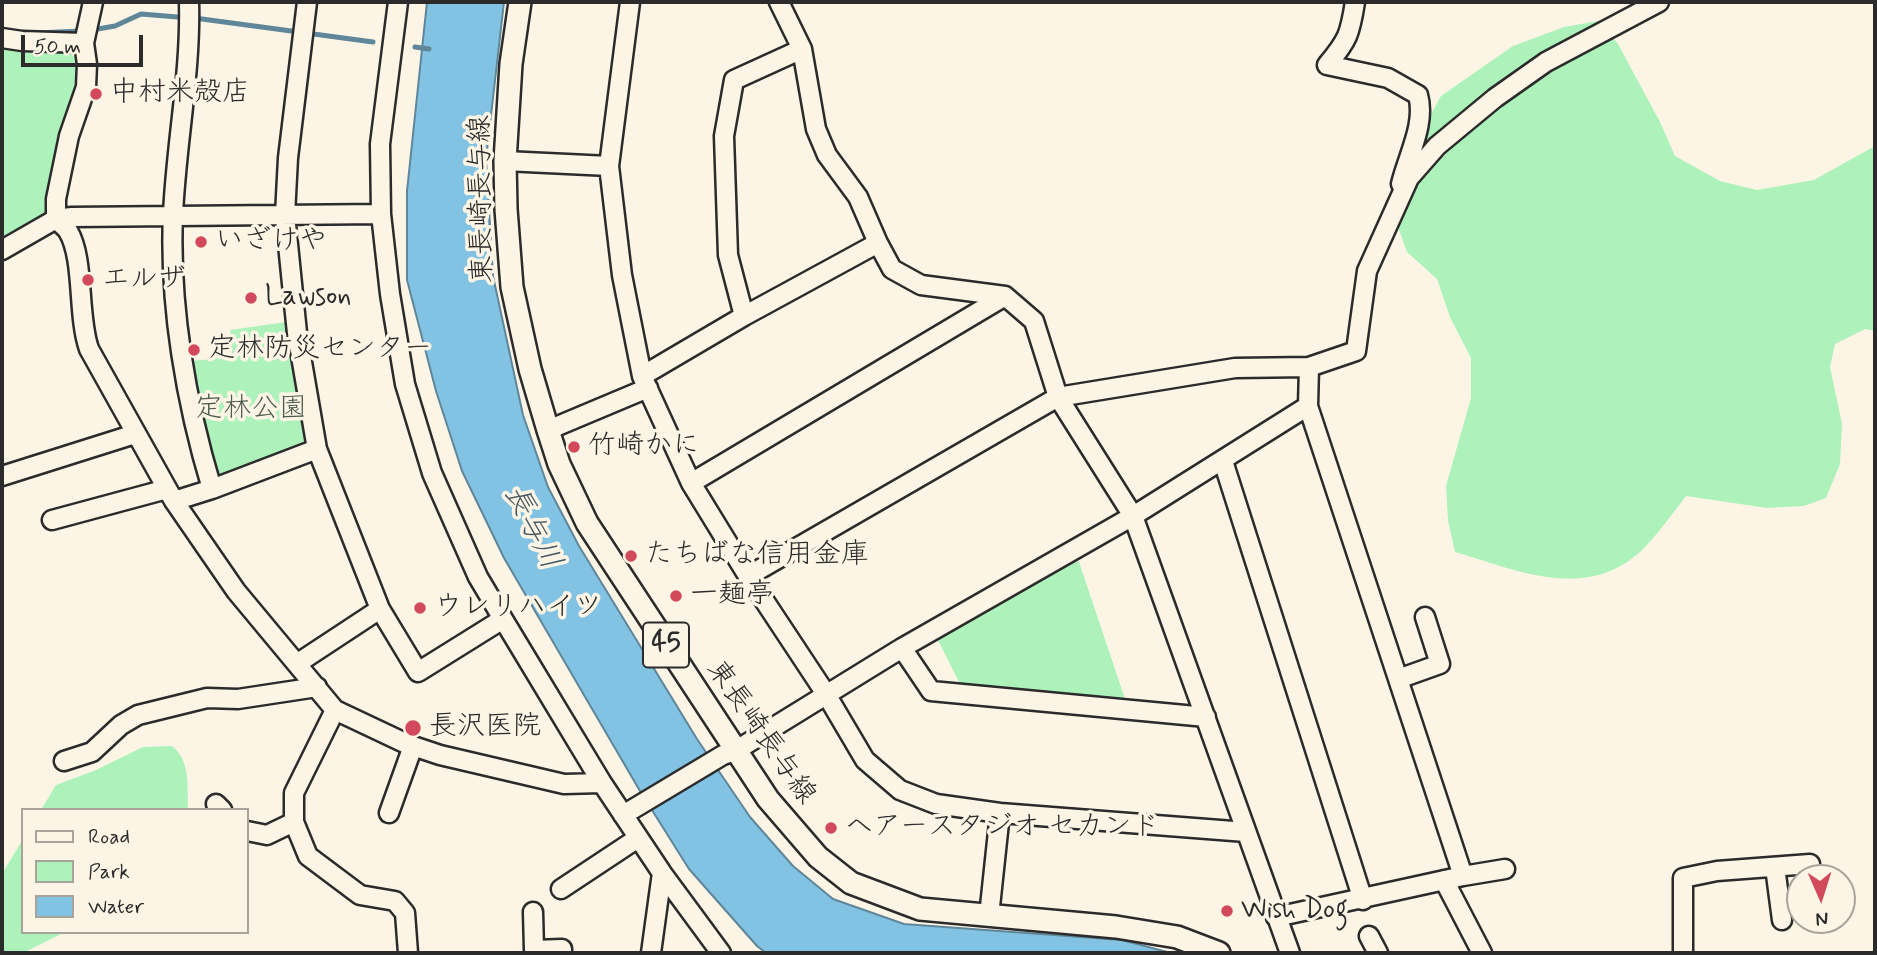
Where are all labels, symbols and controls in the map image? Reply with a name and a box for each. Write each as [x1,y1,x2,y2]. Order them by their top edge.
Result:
scale bar [24,21,147,65]
text: 50 m [34,33,81,61]
place label: 中村米殻店 [110,77,250,111]
marker: 中村米殻店 [88,86,104,102]
street label: 東長崎長与線 [465,115,501,283]
place label: いざけや [215,225,327,259]
marker: いざけや [193,234,209,250]
place label: エルザ [102,263,186,297]
marker: エルザ [80,272,96,288]
place label: Lawson [265,281,351,315]
marker: Lawson [243,290,259,306]
place label: 定林防災センター [208,333,432,367]
marker: 定林防災センター [186,342,202,358]
park label: 定林公園 [195,393,307,427]
place label: 竹崎かに [588,430,700,464]
marker: 竹崎かに [566,439,582,455]
water label: 長与川 [495,480,567,576]
place label: たちばな信用金庫 [645,539,869,573]
marker: たちばな信用金庫 [623,548,639,564]
place label: 一麺亭 [690,579,774,613]
marker: 一麺亭 [668,588,684,604]
place label: ウレリハイツ [434,591,602,625]
marker: ウレリハイツ [412,600,428,616]
road number: 45 [643,622,689,667]
street label: 東長崎長与線 [698,655,822,811]
place label: 長沢医院 [429,711,541,745]
marker: 長沢医院 [403,718,423,738]
legend [21,808,248,934]
place label: ヘアースタジオ セカンド [845,811,1159,845]
marker: ヘアースタジオ セカンド [823,820,839,836]
text: Road [88,823,130,851]
text: Park [88,858,130,886]
north arrow [1786,864,1856,934]
text: Water [88,893,144,921]
place label: Wish Dog [1241,894,1348,928]
marker: Wish Dog [1219,903,1235,919]
text: N [1815,906,1829,931]

